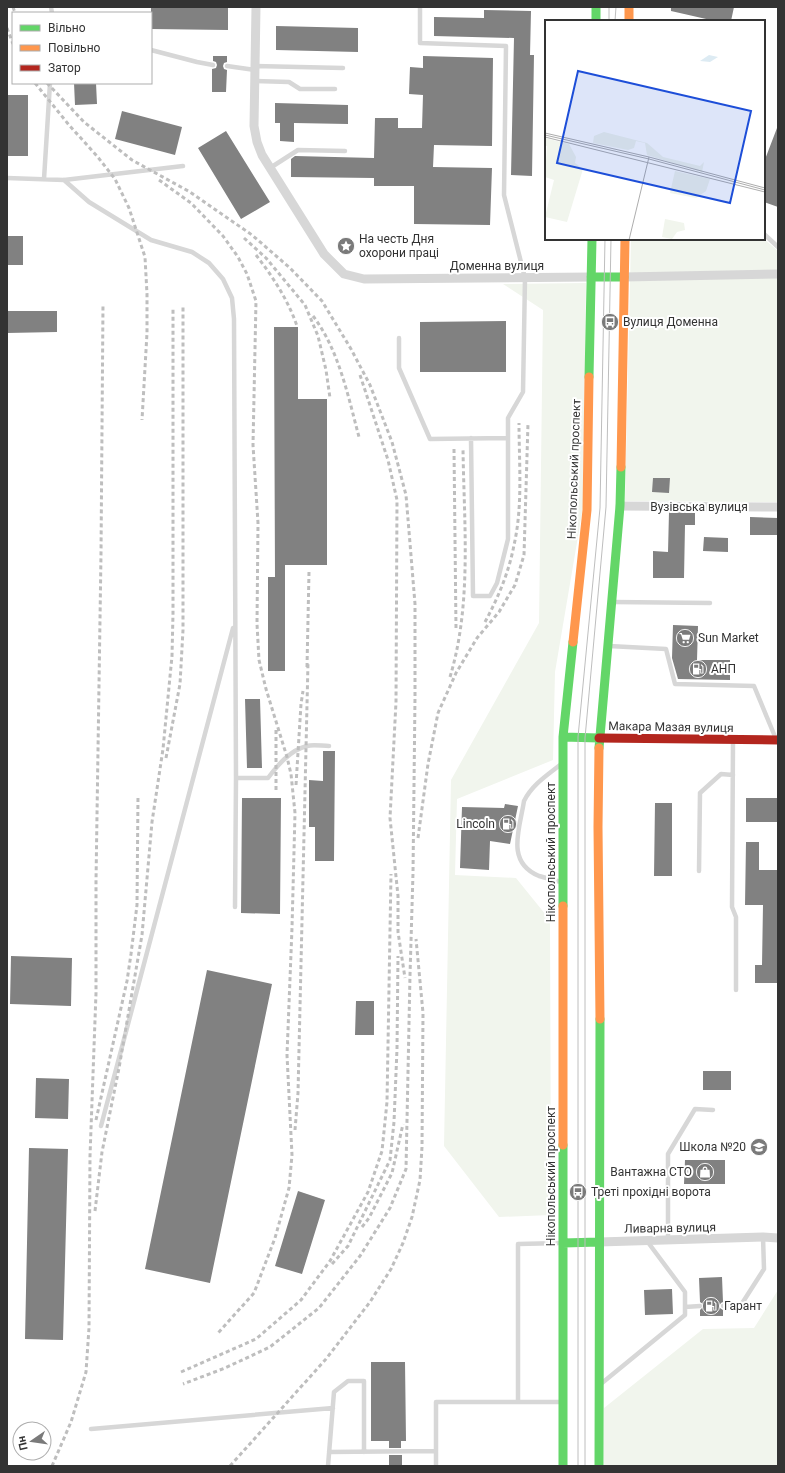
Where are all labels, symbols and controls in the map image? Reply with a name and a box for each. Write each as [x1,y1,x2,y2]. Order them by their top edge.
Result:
legend [12,12,152,84]
inset map [545,20,765,240]
text: Вільно [48,21,86,35]
text: Повільно [48,41,101,55]
text: Затор [48,61,81,75]
place label: На честь Дня охорони праці [359,232,439,260]
place icon: На честь Дня охорони праці [336,236,356,256]
street label: Доменна вулиця [450,259,544,273]
bus stop icon: Вулиця Доменна [600,312,620,332]
place label: Вулиця Доменна [623,315,718,329]
street label: Нікопольський проспект [565,398,583,539]
street label: Вузівська вулиця [650,500,748,514]
supermarket icon: Sun Market [675,628,695,648]
place label: Sun Market [698,631,759,645]
fuel station icon: АНП [688,659,708,679]
place label: АНП [711,662,736,676]
street label: Макара Мазая вулиця [608,719,734,735]
street label: Нікопольський проспект [544,782,558,922]
fuel station icon: Lincoln [498,814,518,834]
place label: Lincoln [456,817,495,831]
street label: Нікопольський проспект [544,1106,558,1246]
school or university icon: Школа №20 [749,1137,769,1157]
place label: Школа №20 [679,1140,746,1154]
shop icon: Вантажна СТО [695,1162,715,1182]
place label: Вантажна СТО [610,1165,692,1179]
bus stop icon: Треті прохідні ворота [568,1182,588,1202]
place label: Треті прохідні ворота [591,1185,711,1199]
street label: Ливарна вулиця [624,1220,716,1236]
fuel station icon: Гарант [701,1296,721,1316]
place label: Гарант [724,1299,762,1313]
north arrow [12,1421,52,1461]
text: Пн [15,1435,31,1451]

